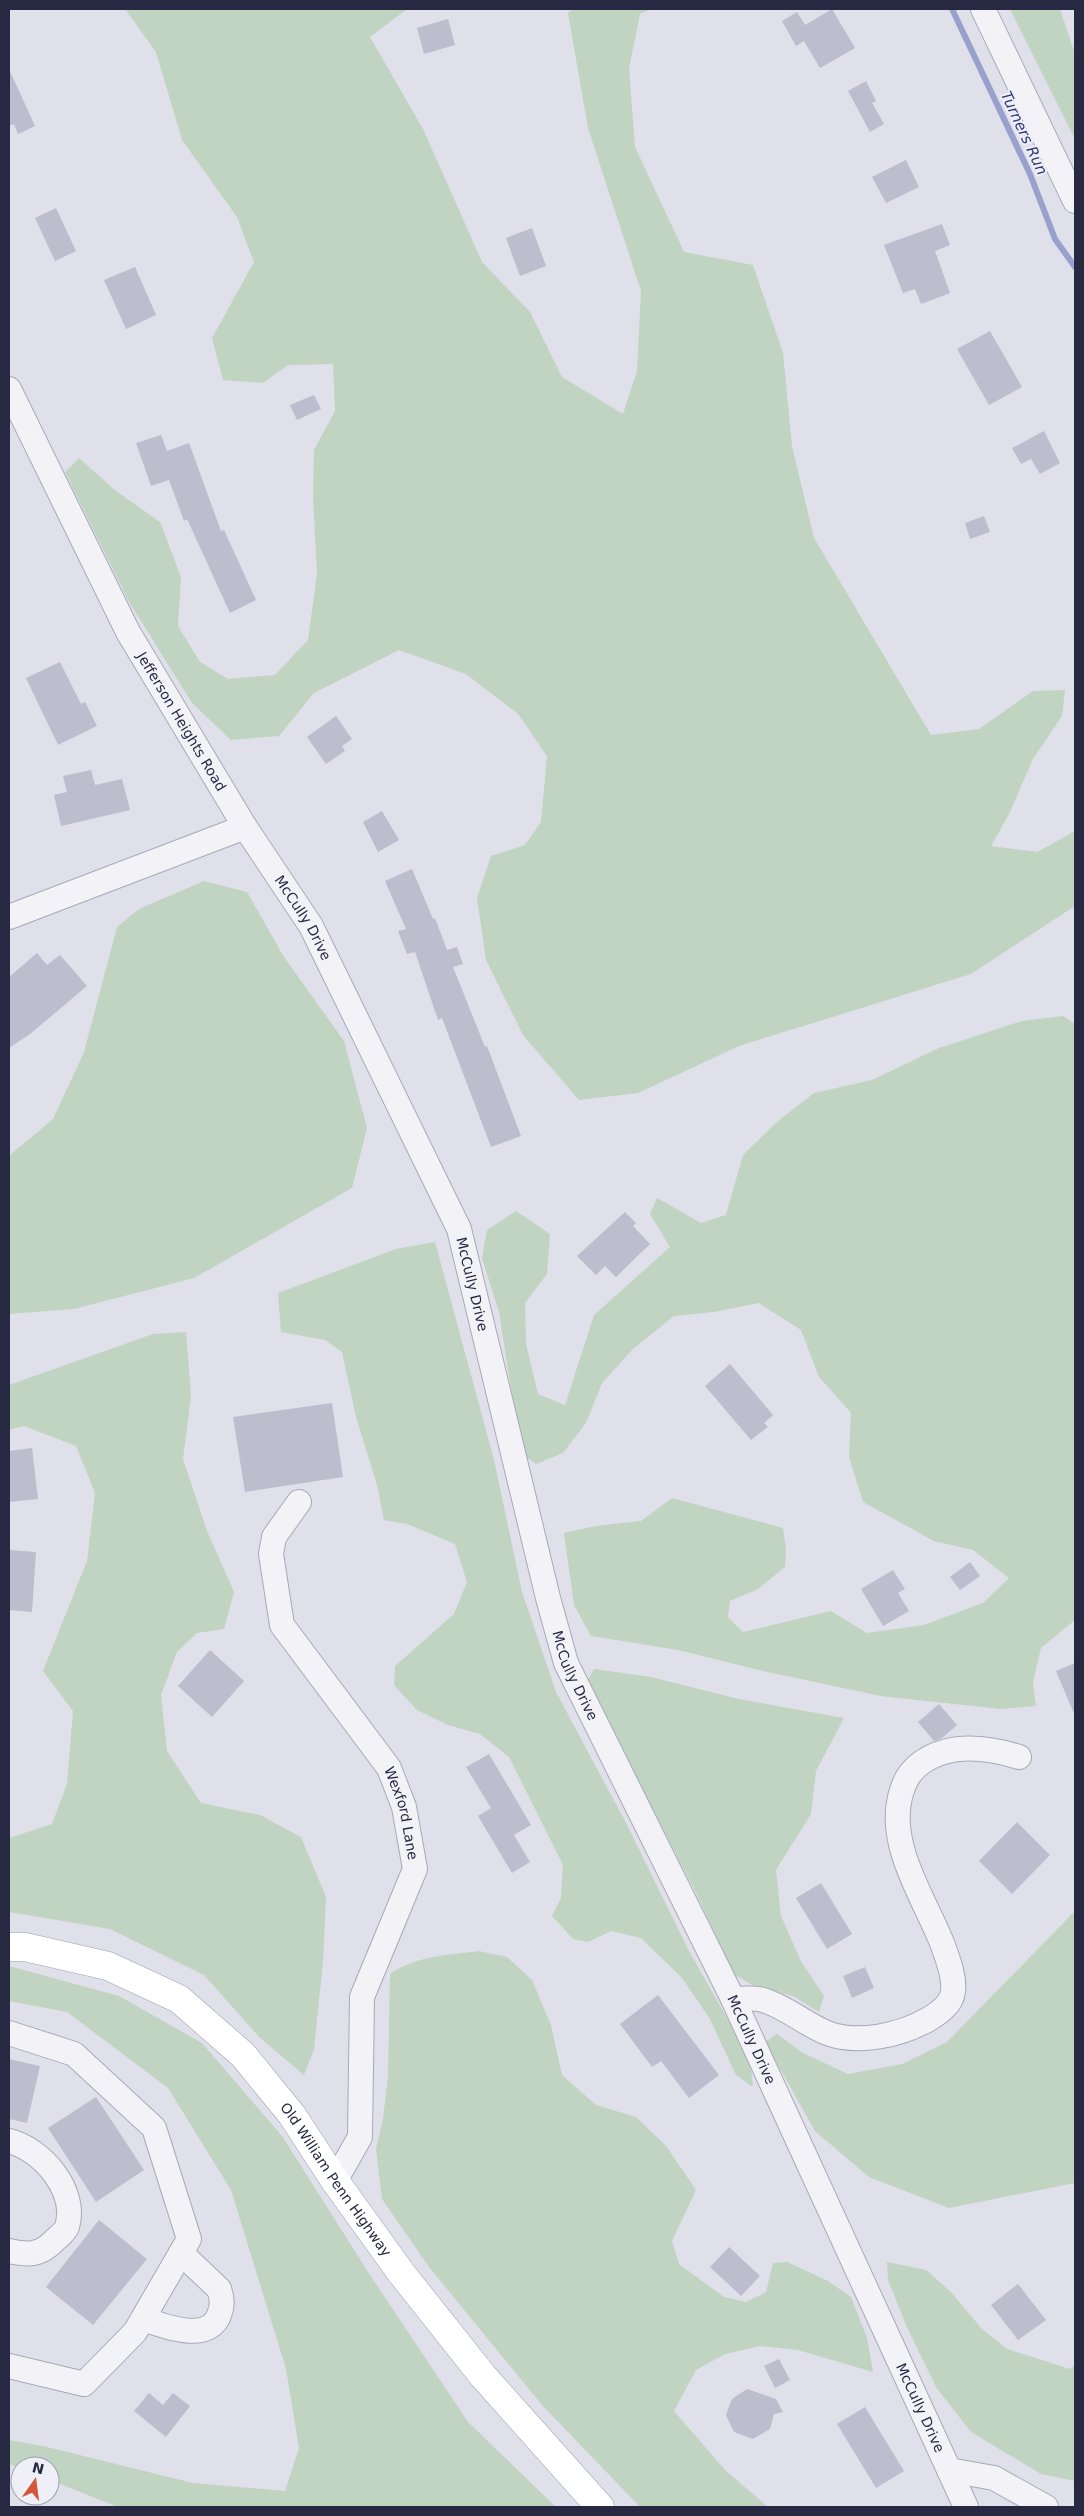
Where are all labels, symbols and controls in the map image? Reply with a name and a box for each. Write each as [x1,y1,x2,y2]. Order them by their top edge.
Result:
water label: Turners Run [997,88,1051,178]
street label: Jefferson Heights Road [133,648,230,794]
street label: McCully Drive [272,872,335,963]
street label: McCully Drive [453,1236,491,1333]
street label: McCully Drive [549,1629,601,1723]
street label: Wexford Lane [381,1764,421,1861]
street label: McCully Drive [724,1992,779,2087]
street label: Old William Penn Highway [277,2099,395,2259]
street label: McCully Drive [893,2361,948,2455]
north arrow [10,2456,60,2506]
text: N [31,2459,46,2478]

